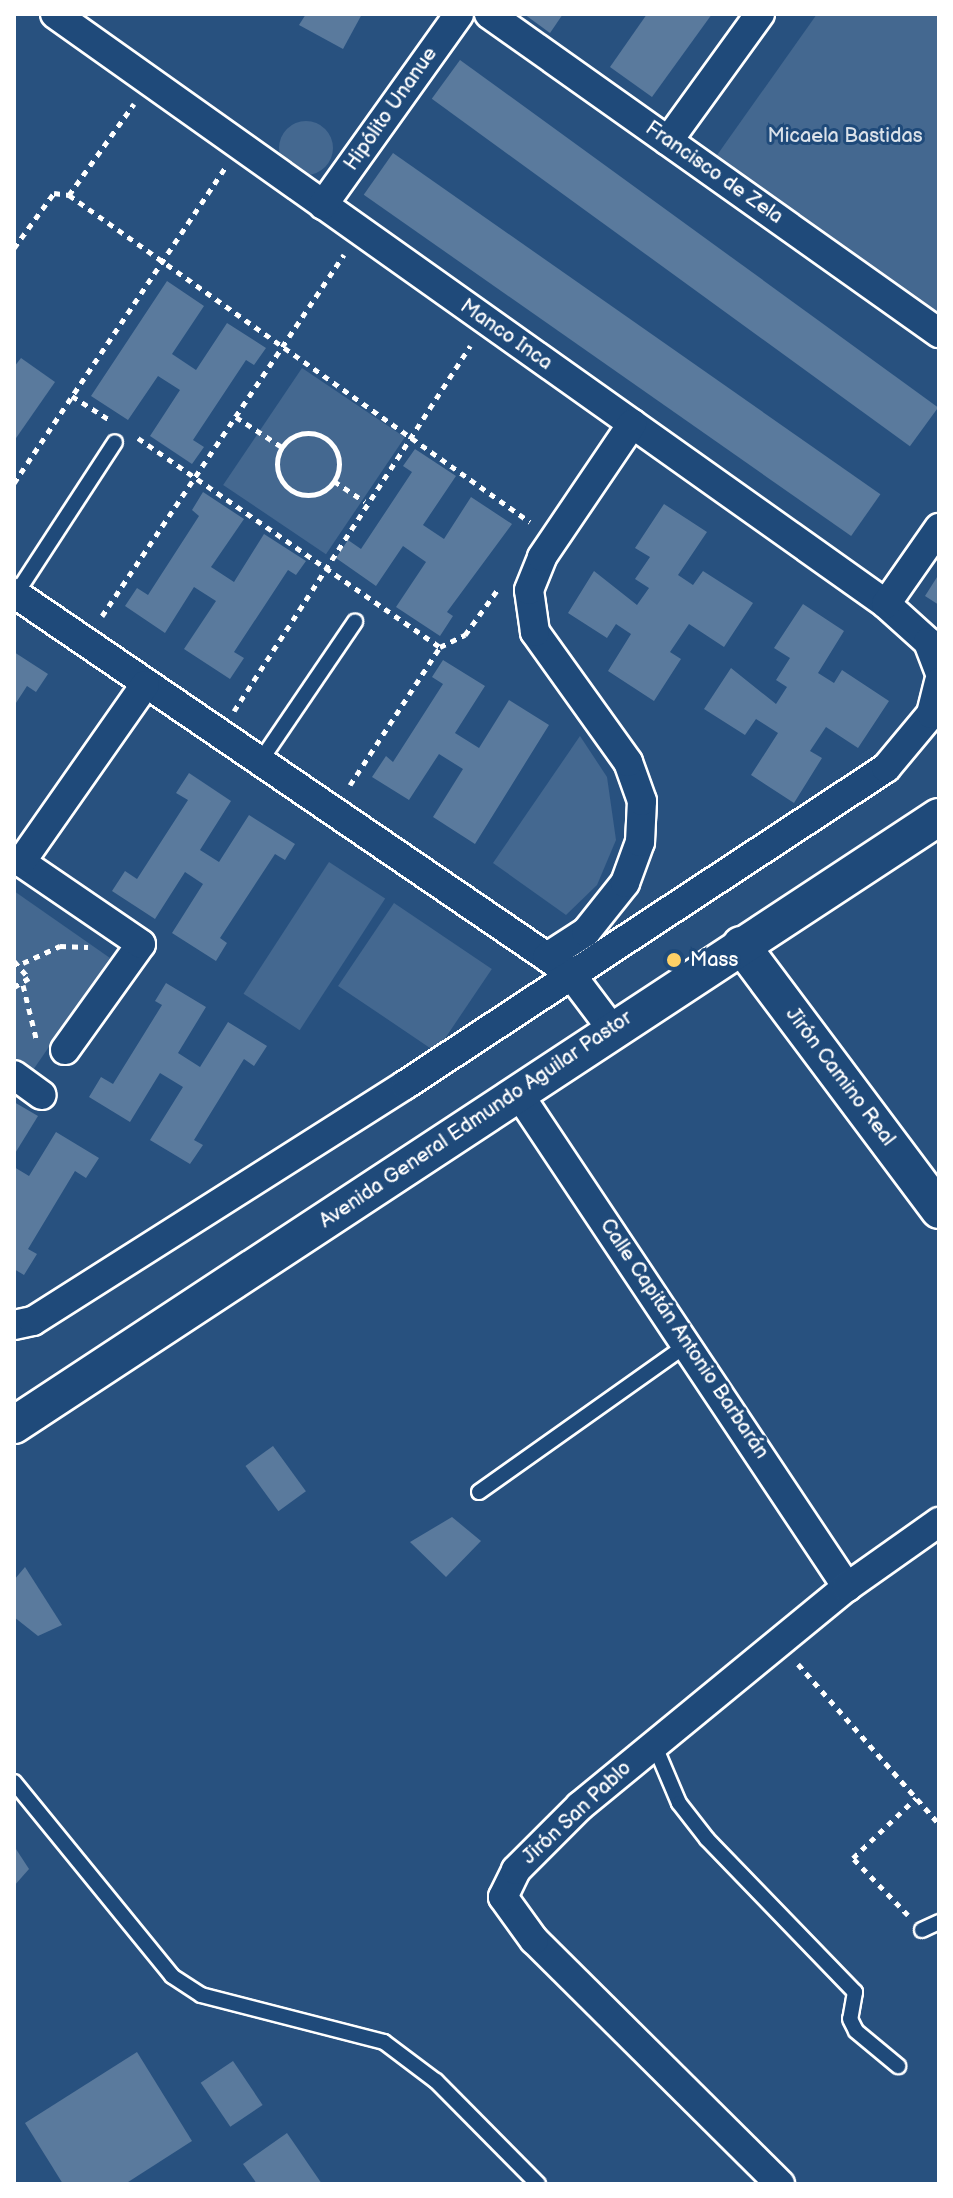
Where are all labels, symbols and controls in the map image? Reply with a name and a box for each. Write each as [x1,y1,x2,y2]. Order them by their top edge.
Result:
street label: Hipólito Unanue [340,43,442,175]
street label: Francisco de Zela [641,117,787,229]
park label: Micaela Bastidas [767,124,923,148]
street label: Manco Inca [455,295,557,375]
place label: Mass [690,948,738,972]
marker: Mass [665,951,683,969]
street label: Jirón Camino Real [780,1003,900,1151]
street label: Avenida General Edmundo Aguilar Pastor [315,1006,637,1234]
street label: Calle Capitán Antonio Barbarán [595,1214,773,1464]
street label: Jirón San Pablo [517,1756,637,1870]

